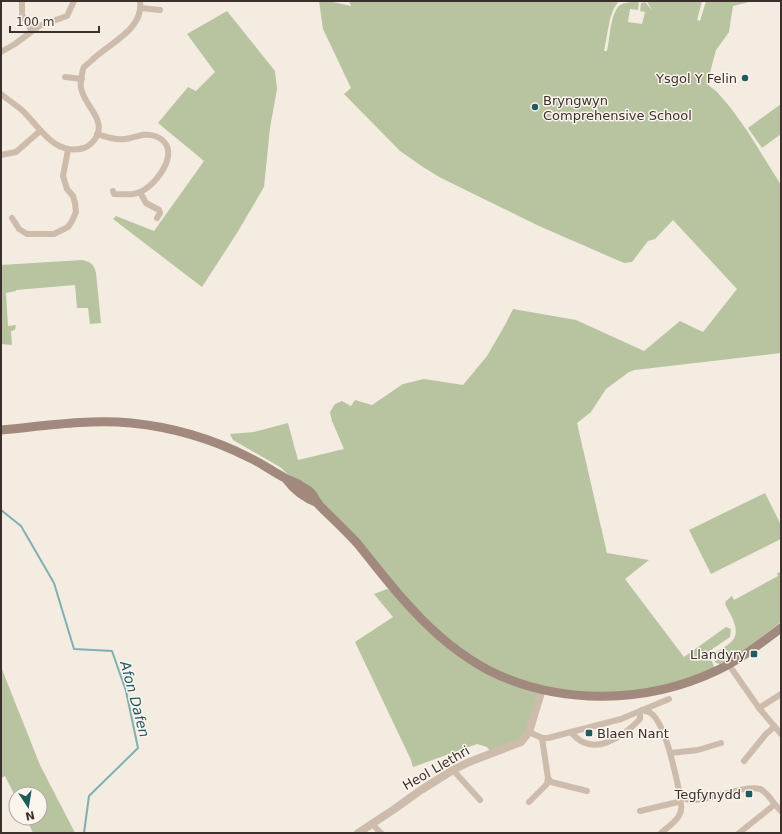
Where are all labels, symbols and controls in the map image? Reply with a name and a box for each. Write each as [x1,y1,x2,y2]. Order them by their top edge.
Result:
scale bar [10,8,99,34]
text: 100 m [16,15,54,29]
place label: Ysgol Y Felin [655,71,737,86]
marker: Ysgol Y Felin [740,73,750,83]
place label: Bryngwyn Comprehensive School [543,93,692,123]
marker: Bryngwyn Comprehensive School [530,102,540,112]
place label: Llandyry [690,647,746,662]
marker: Llandyry [749,649,759,659]
water label: Afon Dafen [117,658,153,739]
place label: Blaen Nant [597,726,669,741]
marker: Blaen Nant [584,728,594,738]
street label: Heol Llethri [400,743,472,793]
north arrow [8,786,48,826]
place label: Tegfynydd [674,787,741,802]
marker: Tegfynydd [744,789,754,799]
text: N [24,808,36,823]

